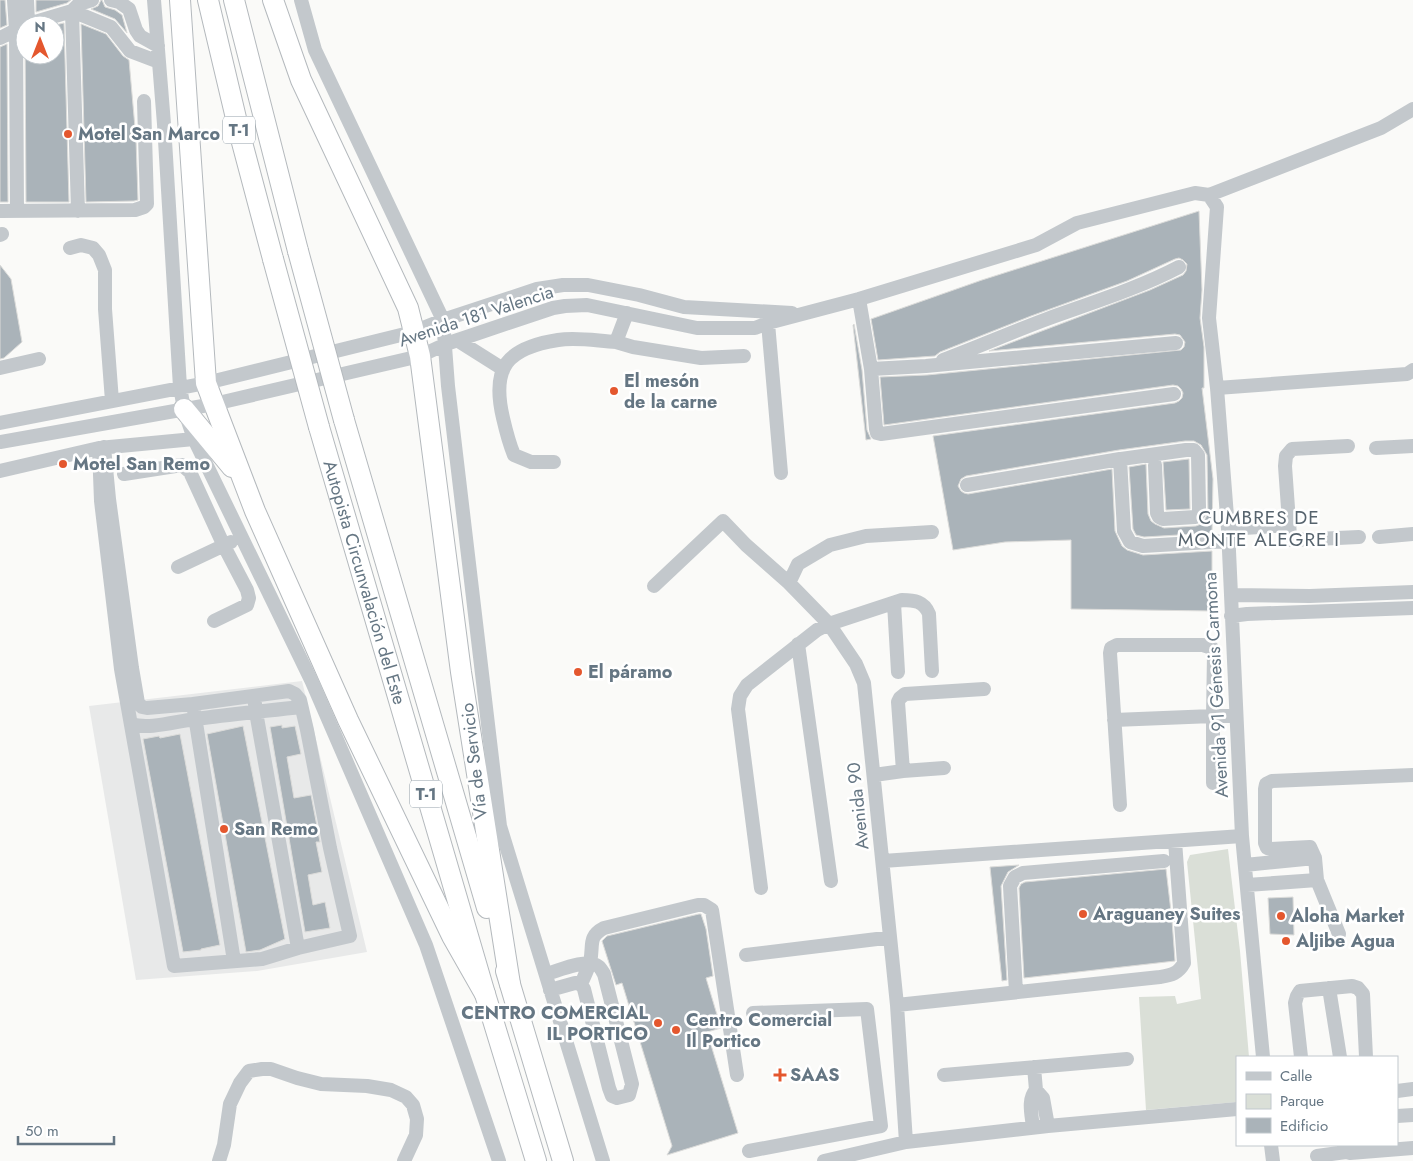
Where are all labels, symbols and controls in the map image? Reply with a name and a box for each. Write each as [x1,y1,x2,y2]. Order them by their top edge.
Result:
north arrow [15,15,65,65]
text: N [34,17,46,37]
road number: T-1 [223,116,255,144]
place label: Motel San Marco [78,121,220,147]
marker: Motel San Marco [62,128,74,140]
street label: Avenida 181 Valencia [395,279,557,353]
place label: El mesón de la carne [624,368,717,415]
marker: El mesón de la carne [608,385,620,397]
place label: Motel San Remo [73,451,210,477]
street label: Autopista Circunvalación del Este [316,457,413,708]
marker: Motel San Remo [57,458,69,470]
district label: CUMBRES DE MONTE ALEGRE I [1178,504,1340,553]
street label: Avenida 91 Génesis Carmona [1197,572,1235,798]
place label: El páramo [588,659,673,685]
marker: El páramo [572,666,584,678]
street label: Vía de Servicio [454,701,494,821]
street label: Avenida 90 [840,761,876,851]
road number: T-1 [410,781,442,808]
place label: San Remo [234,816,318,842]
marker: San Remo [218,823,230,835]
place label: Araguaney Suites [1092,901,1240,927]
place label: Aloha Market [1290,903,1405,929]
marker: Araguaney Suites [1077,908,1089,920]
marker: Aloha Market [1275,910,1287,922]
place label: Aljibe Agua [1295,928,1395,954]
marker: Aljibe Agua [1280,935,1292,947]
place label: CENTRO COMERCIAL IL PORTICO [461,1000,648,1047]
place label: Centro Comercial Il Portico [686,1007,832,1054]
marker: CENTRO COMERCIAL IL PORTICO [652,1017,664,1029]
marker: Centro Comercial Il Portico [670,1024,682,1036]
legend [1236,1056,1398,1146]
place label: SAAS [790,1062,840,1088]
text: Calle [1280,1065,1312,1087]
marker: SAAS [774,1069,786,1081]
text: Parque [1280,1090,1324,1112]
scale bar [18,1114,114,1146]
text: Edificio [1280,1115,1328,1137]
text: 50 m [25,1120,59,1142]

